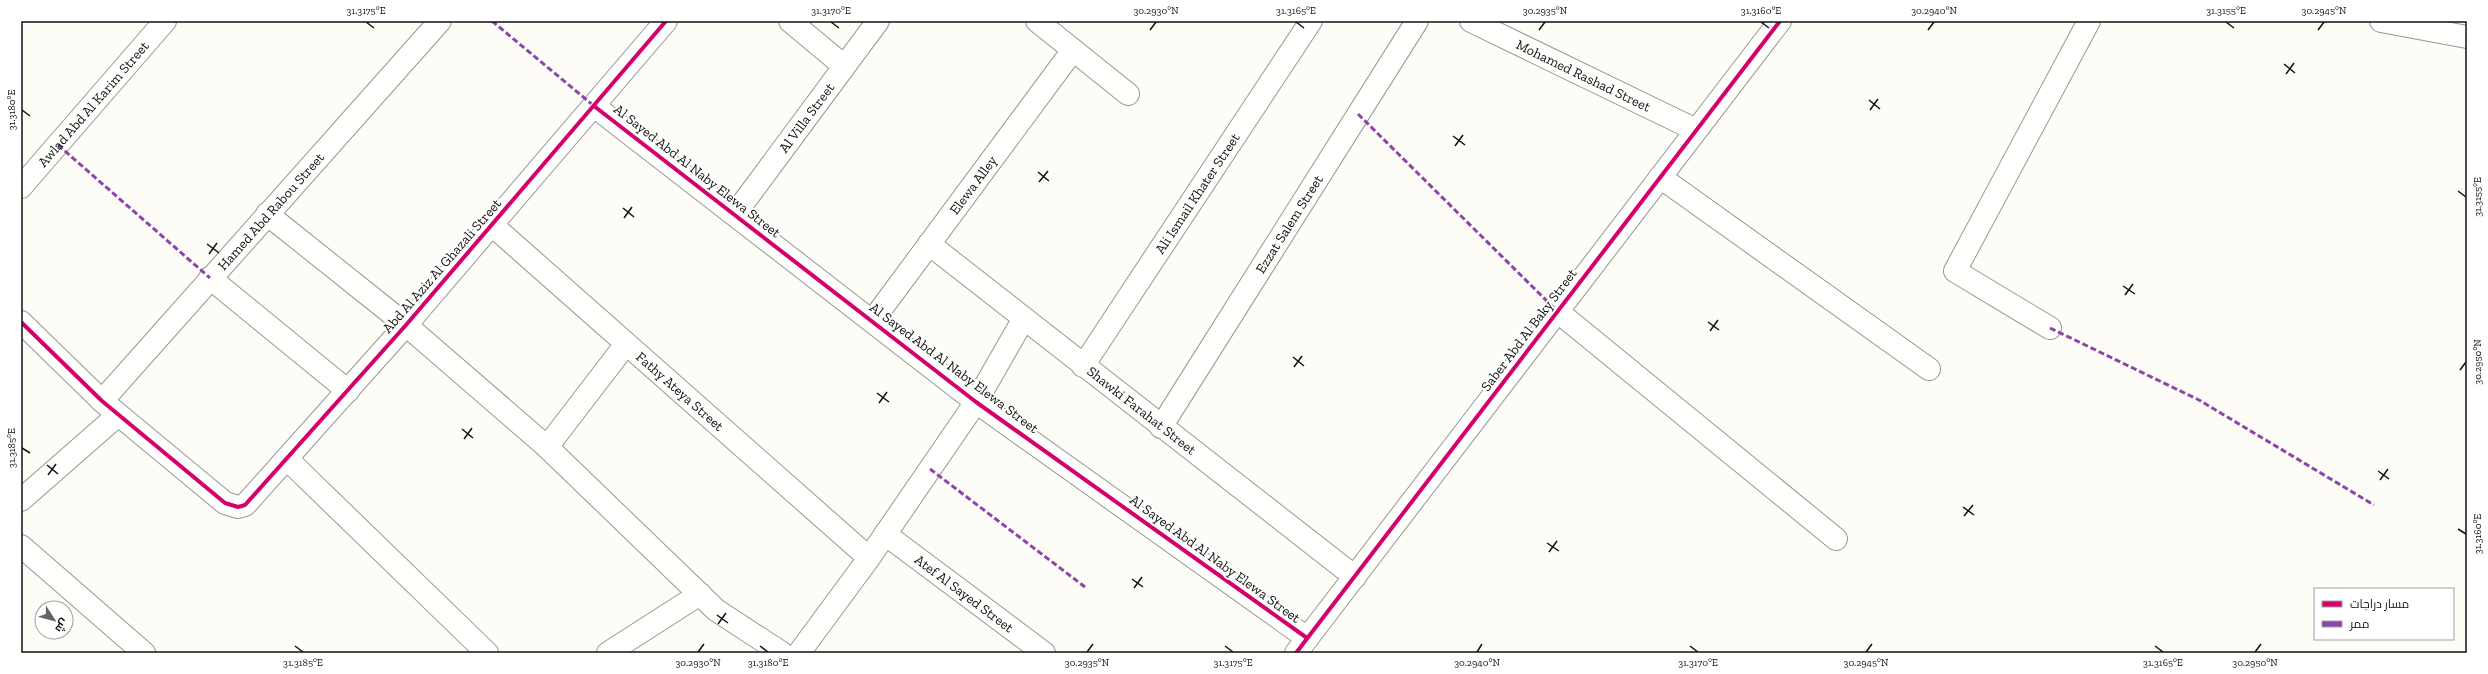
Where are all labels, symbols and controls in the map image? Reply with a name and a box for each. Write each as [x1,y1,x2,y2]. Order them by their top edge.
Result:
text: 31.3175°E [346,5,386,17]
text: 31.3170°E [811,5,851,17]
text: 30.2930°N [1133,5,1179,17]
text: 31.3165°E [1276,5,1316,17]
text: 30.2935°N [1523,5,1568,17]
text: 31.3160°E [1741,5,1781,17]
text: 30.2940°N [1911,5,1957,17]
text: 31.3155°E [2206,5,2246,17]
text: 30.2945°N [2302,5,2347,17]
street label: Mohamed Rashad Street [1513,36,1654,116]
street label: Awlad Abd Al Karim Street [34,37,153,170]
street label: Al Villa Street [775,79,838,156]
text: 31.3180°E [6,90,18,130]
street label: Al Sayed Abd Al Naby Elewa Street [610,101,784,242]
street label: Ali Ismail Khater Street [1151,129,1244,257]
street label: Hamed Abd Rabou Street [214,148,328,274]
street label: Elewa Alley [946,152,1001,218]
street label: Ezzat Salem Street [1252,171,1327,276]
text: 31.3155°E [2472,177,2484,217]
street label: Abd Al Aziz Al Ghazali Street [379,195,506,337]
street label: Saber Abd Al Baky Street [1477,265,1581,395]
street label: Al Sayed Abd Al Naby Elewa Street [866,299,1042,438]
text: 30.2950°N [2472,339,2484,385]
street label: Fathy Ateya Street [633,348,728,435]
street label: Shawki Farahat Street [1084,362,1200,459]
text: 31.3185°E [6,428,18,468]
street label: Al Sayed Abd Al Naby Elewa Street [1126,491,1304,627]
text: 31.3160°E [2472,514,2484,554]
street label: Atef Al Sayed Street [911,551,1018,636]
legend [2314,588,2454,640]
text: مسار دراجات [2350,597,2409,611]
north arrow [34,600,74,640]
text: ش [52,616,71,635]
text: ممر [2349,617,2369,631]
text: 31.3185°E [283,657,323,669]
text: 30.2930°N [675,657,721,669]
text: 31.3180°E [748,657,788,669]
text: 30.2935°N [1065,657,1110,669]
text: 31.3175°E [1213,657,1253,669]
text: 30.2940°N [1454,657,1500,669]
text: 31.3170°E [1678,657,1718,669]
text: 30.2945°N [1844,657,1889,669]
text: 31.3165°E [2143,657,2183,669]
text: 30.2950°N [2232,657,2278,669]

